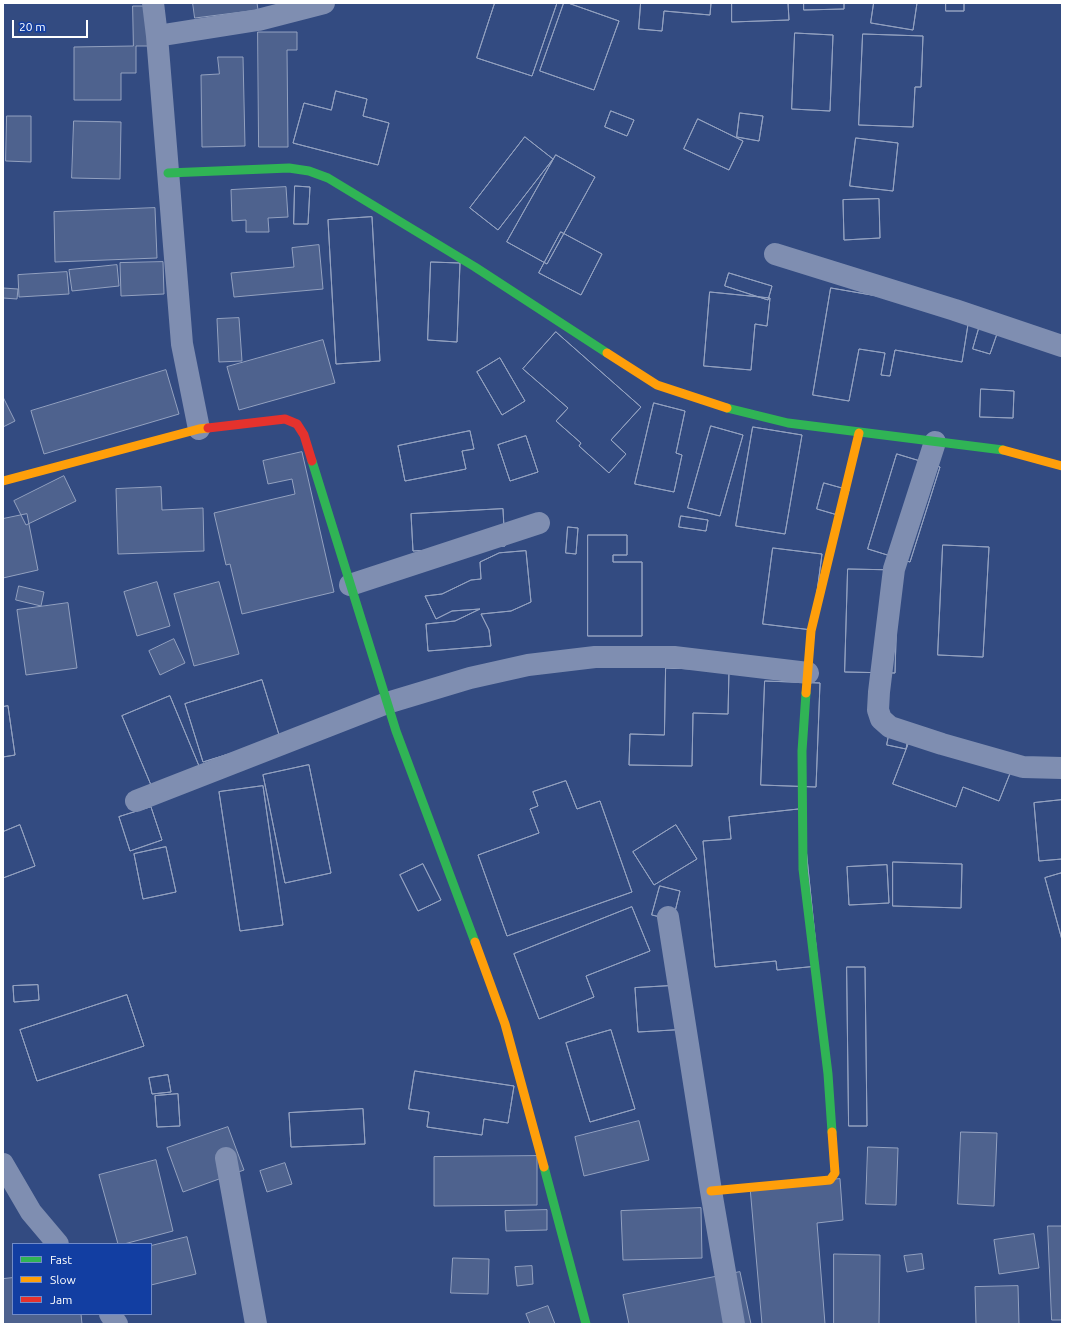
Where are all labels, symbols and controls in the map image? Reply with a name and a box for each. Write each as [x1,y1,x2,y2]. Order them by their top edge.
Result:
scale bar [14,12,90,38]
text: 20 m [19,20,46,33]
legend [12,1243,152,1315]
text: Fast [50,1253,72,1266]
text: Slow [50,1273,76,1286]
text: Jam [50,1293,72,1306]

